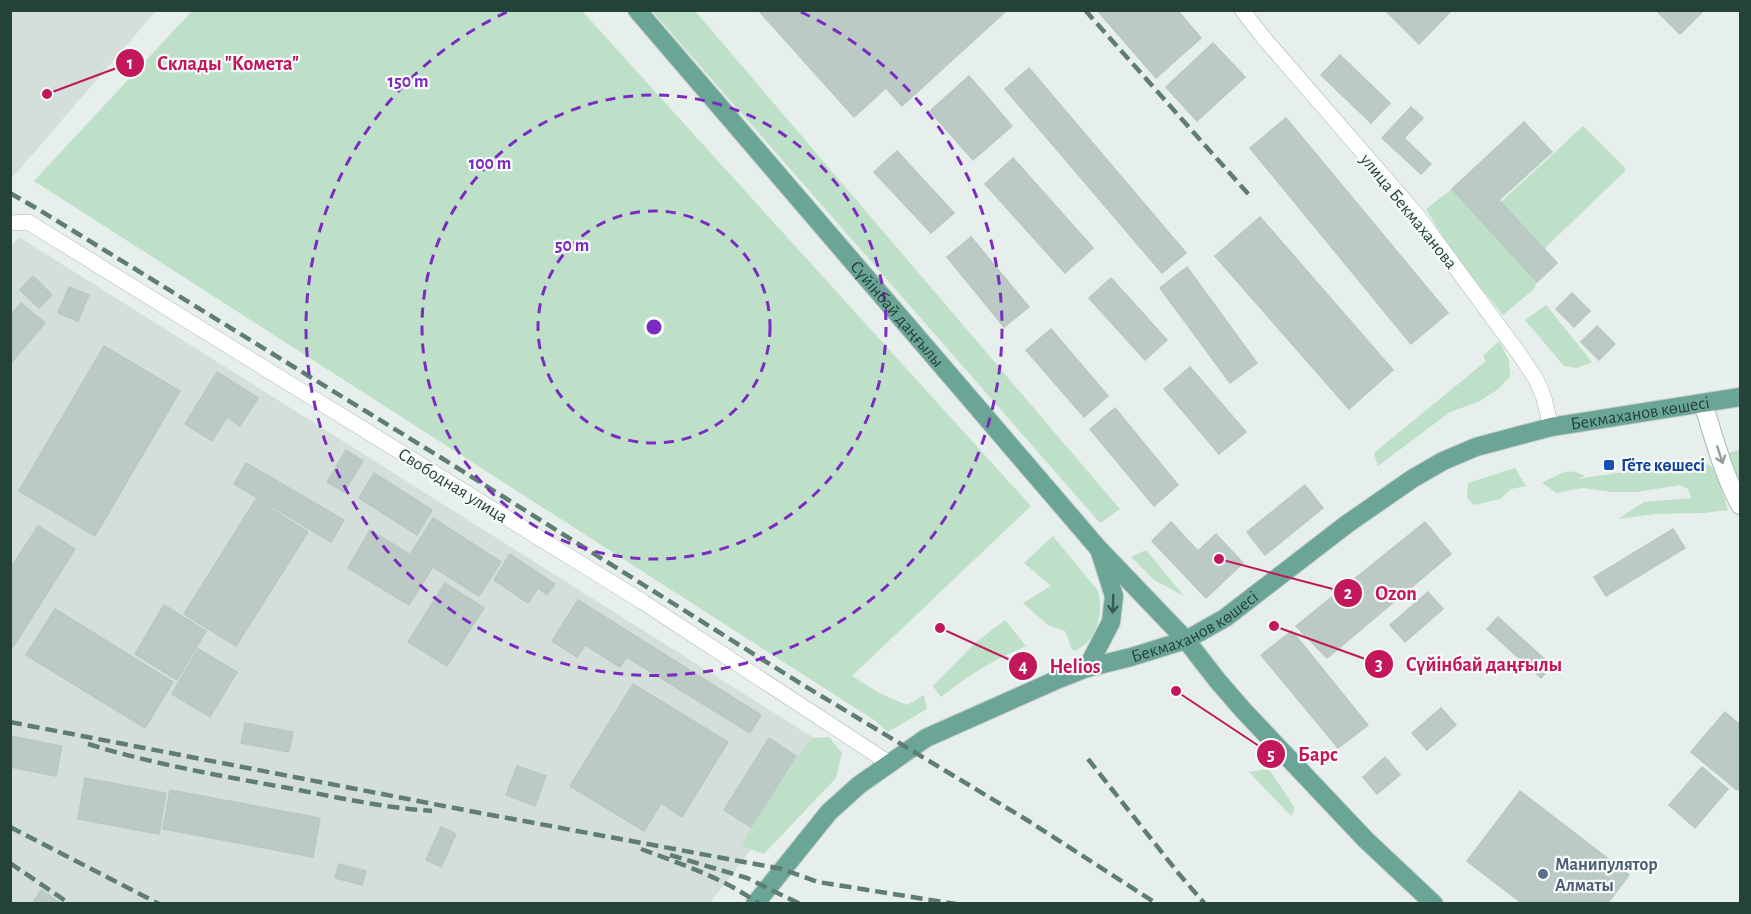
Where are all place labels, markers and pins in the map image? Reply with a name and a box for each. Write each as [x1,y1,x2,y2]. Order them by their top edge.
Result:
callout: Склады "Комета" [115,44,311,82]
centre of rings [644,317,664,337]
place label: Гёте көшесі [1621,457,1705,475]
marker: Гёте көшесі [1602,458,1616,472]
callout: Ozon [1333,574,1428,612]
callout: Сүйінбай даңғылы [1364,645,1574,683]
callout: Helios [1008,647,1112,685]
callout: Барс [1256,735,1350,773]
place label: Манипулятор Алматы [1555,856,1658,895]
marker: Манипулятор Алматы [1536,867,1550,881]

